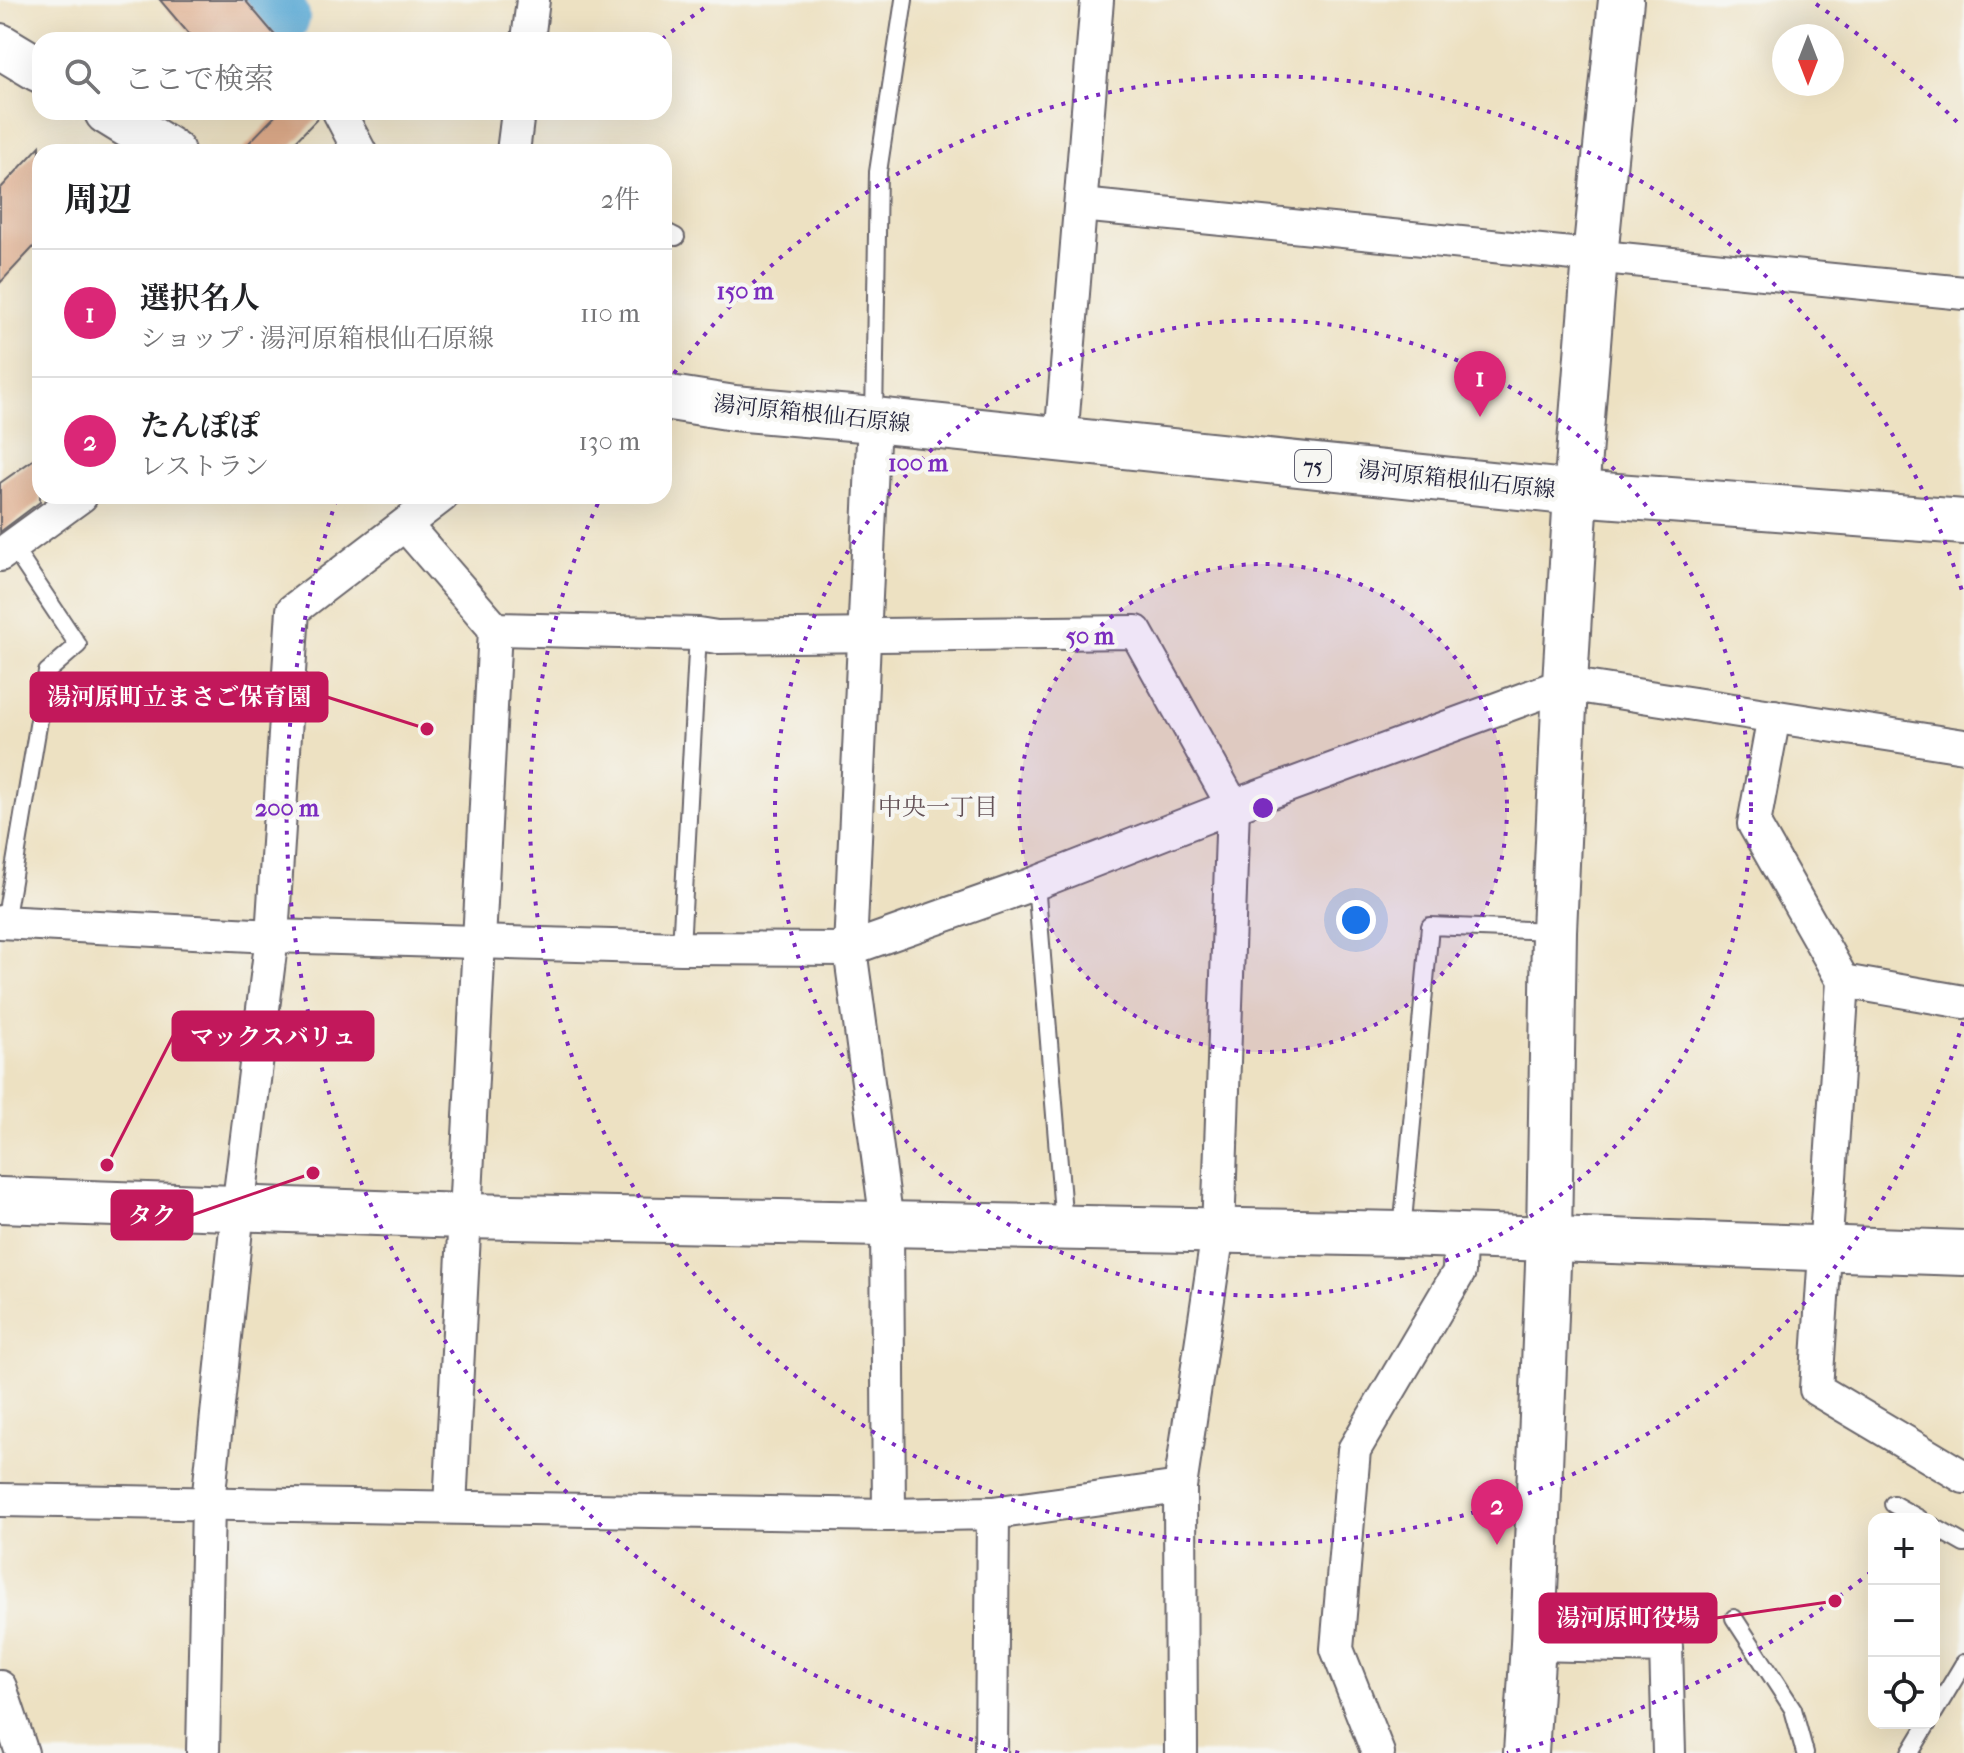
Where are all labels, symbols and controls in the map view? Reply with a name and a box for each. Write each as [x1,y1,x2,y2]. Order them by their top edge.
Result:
north arrow [1772,24,1844,96]
search box [32,32,672,120]
icon: search [60,54,104,98]
text: ここで検索 [124,62,274,97]
text: 周辺 [64,180,132,220]
text: 2件 [601,184,640,215]
text: 150 m [716,277,775,305]
text: 選択名人 [140,281,260,316]
text: 1 [85,298,95,329]
text: 110 m [580,298,640,329]
text: ショップ · 湯河原箱根仙石原線 [140,323,494,354]
pin: 1 [1454,351,1506,417]
street label: 湯河原箱根仙石原線 [712,391,912,437]
text: たんぽぽ [140,409,260,444]
text: 2 [83,426,97,457]
text: 130 m [579,426,640,457]
text: 100 m [888,449,949,477]
road number: 75 [1295,450,1331,482]
text: レストラン [140,451,269,482]
street label: 湯河原箱根仙石原線 [1357,457,1557,503]
text: 50 m [1066,622,1115,650]
callout: 湯河原町立まさご保育園 [31,673,327,721]
text: 湯河原町立まさご保育園 [47,683,311,711]
district label: 中央一丁目 [878,793,998,821]
text: 200 m [255,794,320,822]
centre of rings [1249,794,1277,822]
your location [1336,900,1376,940]
callout: マックスバリュ [173,1012,373,1060]
text: マックスバリュ [190,1023,356,1051]
callout: タク [112,1191,192,1239]
text: タク [128,1202,176,1230]
pin: 2 [1471,1479,1523,1545]
map controls [1868,1513,1940,1729]
button: + [1868,1513,1940,1585]
button: − [1868,1585,1940,1657]
callout: 湯河原町役場 [1540,1594,1716,1642]
text: 湯河原町役場 [1556,1604,1700,1632]
button: locate [1868,1657,1940,1729]

